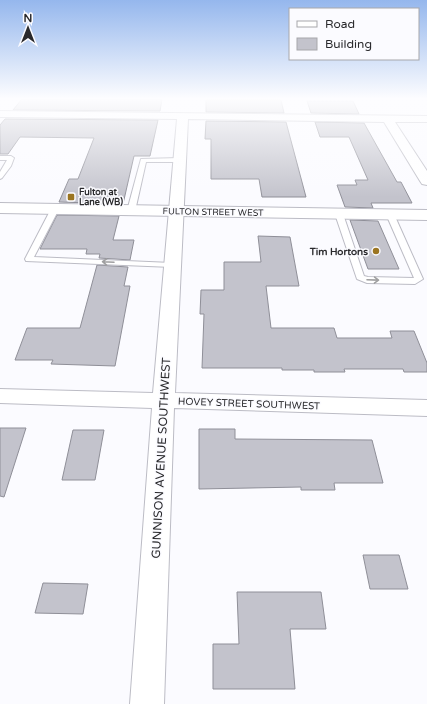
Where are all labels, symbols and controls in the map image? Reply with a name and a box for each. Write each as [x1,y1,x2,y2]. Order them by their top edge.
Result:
north arrow [8,8,48,48]
legend [289,8,419,60]
text: N [24,12,32,25]
text: Road [325,17,355,31]
text: Building [325,37,372,51]
place label: Fulton at Lane (WB) [79,187,123,208]
marker: Fulton at Lane (WB) [66,192,76,202]
street label: FULTON STREET WEST [162,206,264,219]
place label: Tim Hortons [309,246,368,258]
marker: Tim Hortons [371,246,381,256]
one-way arrow [102,259,115,266]
one-way arrow [366,277,379,284]
street label: GUNNISON AVENUE SOUTHWEST [149,356,173,559]
street label: HOVEY STREET SOUTHWEST [178,396,320,412]

